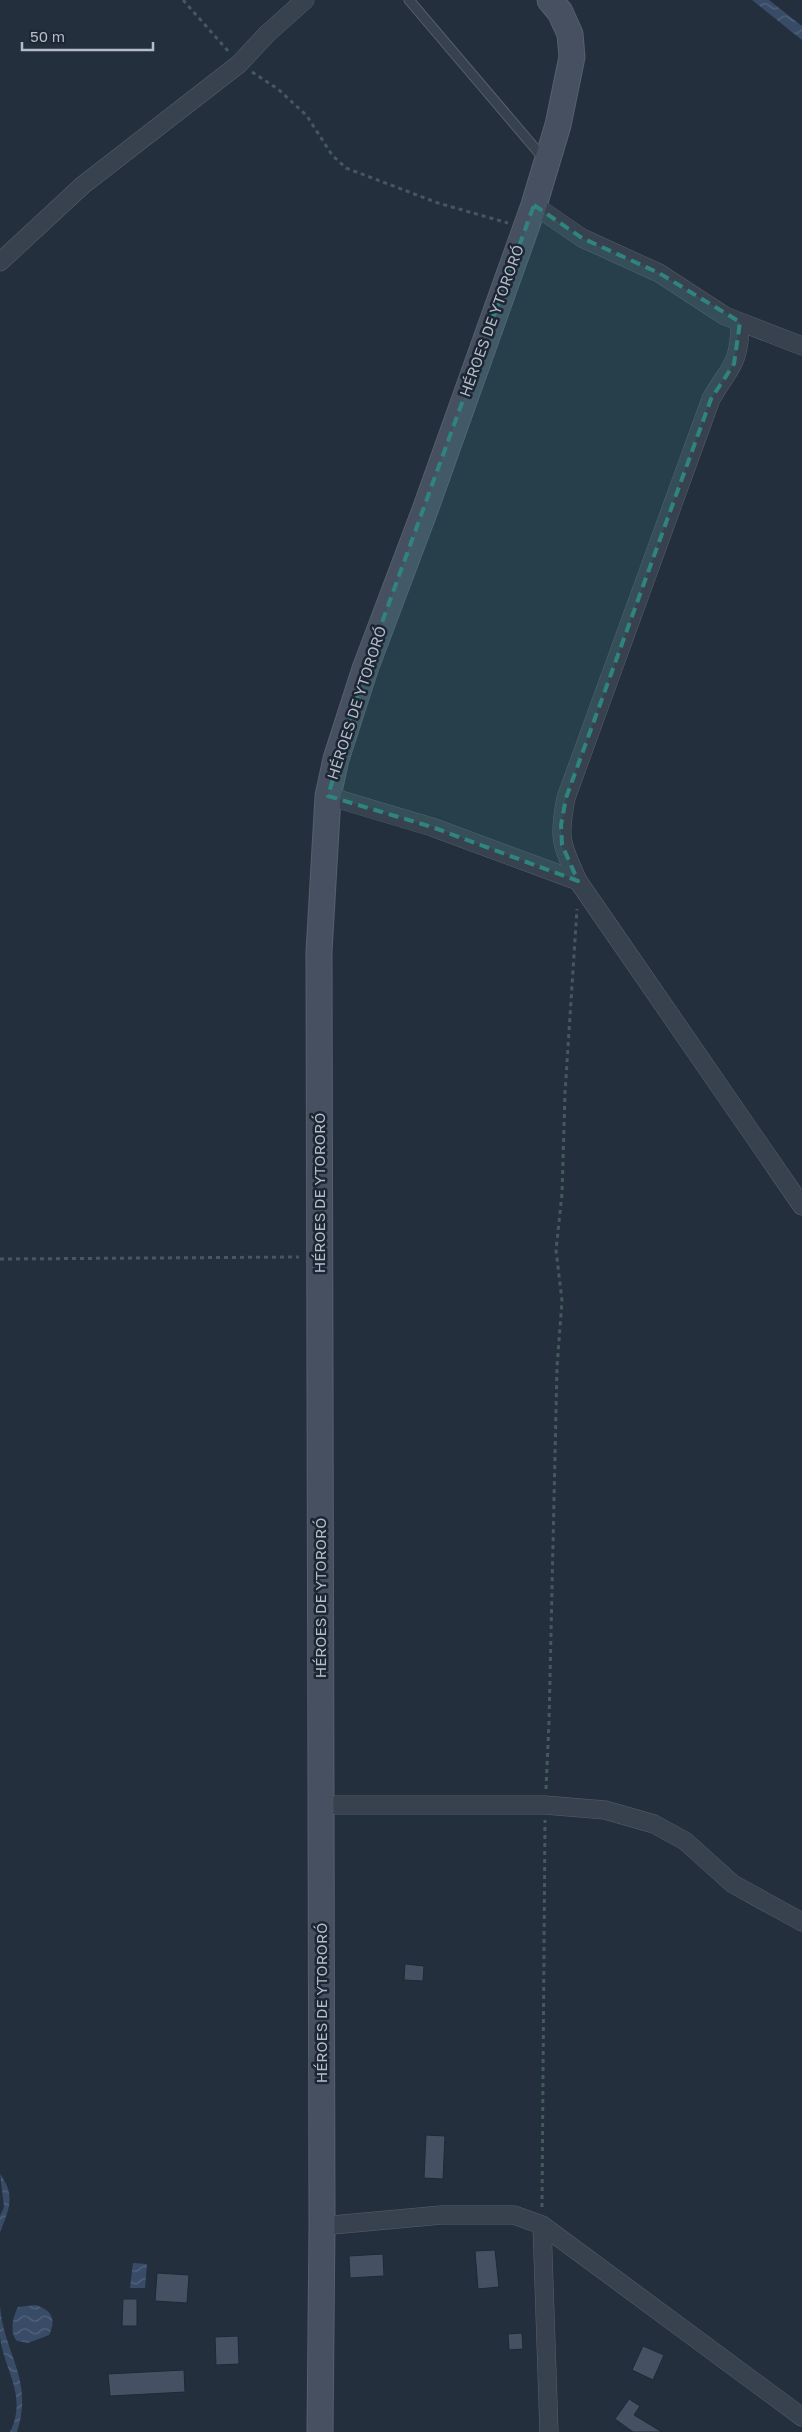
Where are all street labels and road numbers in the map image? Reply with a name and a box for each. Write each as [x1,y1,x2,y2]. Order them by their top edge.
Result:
street label: HÉROES DE YTORORÓ [455,242,527,399]
street label: HÉROES DE YTORORÓ [323,624,389,782]
street label: HÉROES DE YTORORÓ [310,1113,328,1273]
street label: HÉROES DE YTORORÓ [311,1518,329,1678]
street label: HÉROES DE YTORORÓ [312,1923,330,2083]

